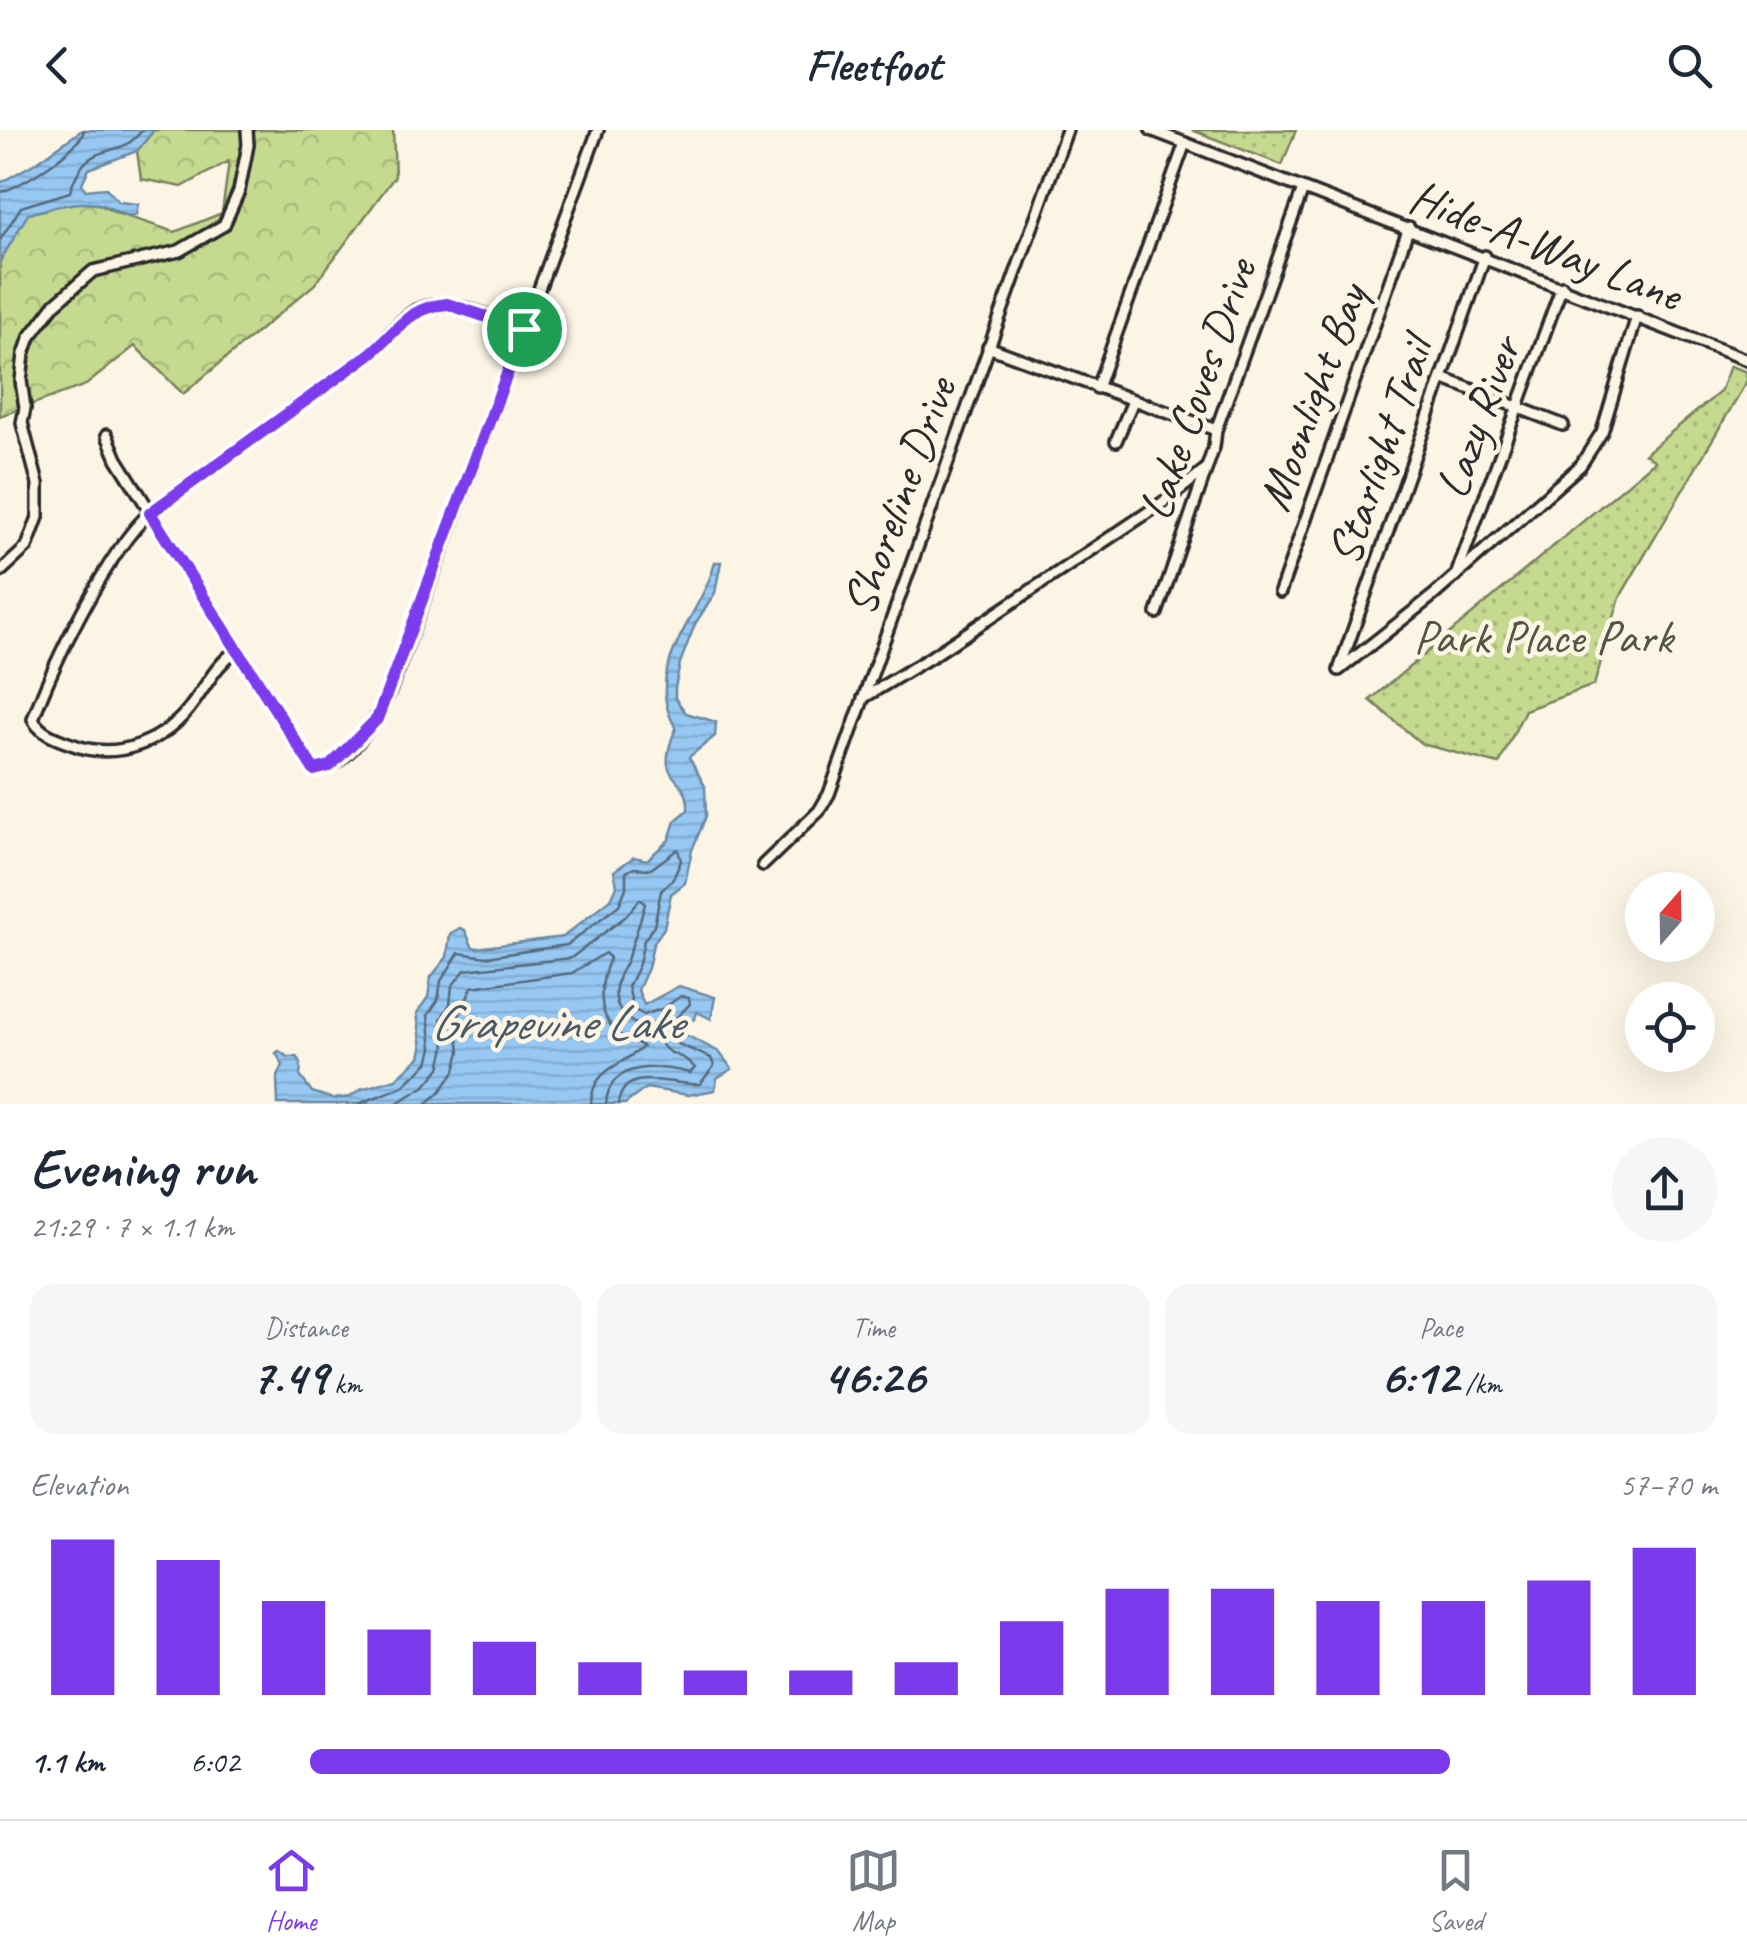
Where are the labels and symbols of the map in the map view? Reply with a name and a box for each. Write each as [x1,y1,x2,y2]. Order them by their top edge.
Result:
street label: Hide-A-Way Lane [1401,166,1693,325]
street label: Lake Coves Drive [1124,248,1271,527]
street label: Moonlight Bay [1243,273,1382,519]
pin [482,287,567,372]
street label: Starlight Trail [1313,323,1449,572]
street label: Lazy River [1421,325,1536,506]
street label: Shoreline Drive [828,366,971,623]
park label: Park Place Park [1413,607,1676,667]
north arrow [1625,872,1715,962]
water label: Grapevine Lake [430,991,689,1054]

